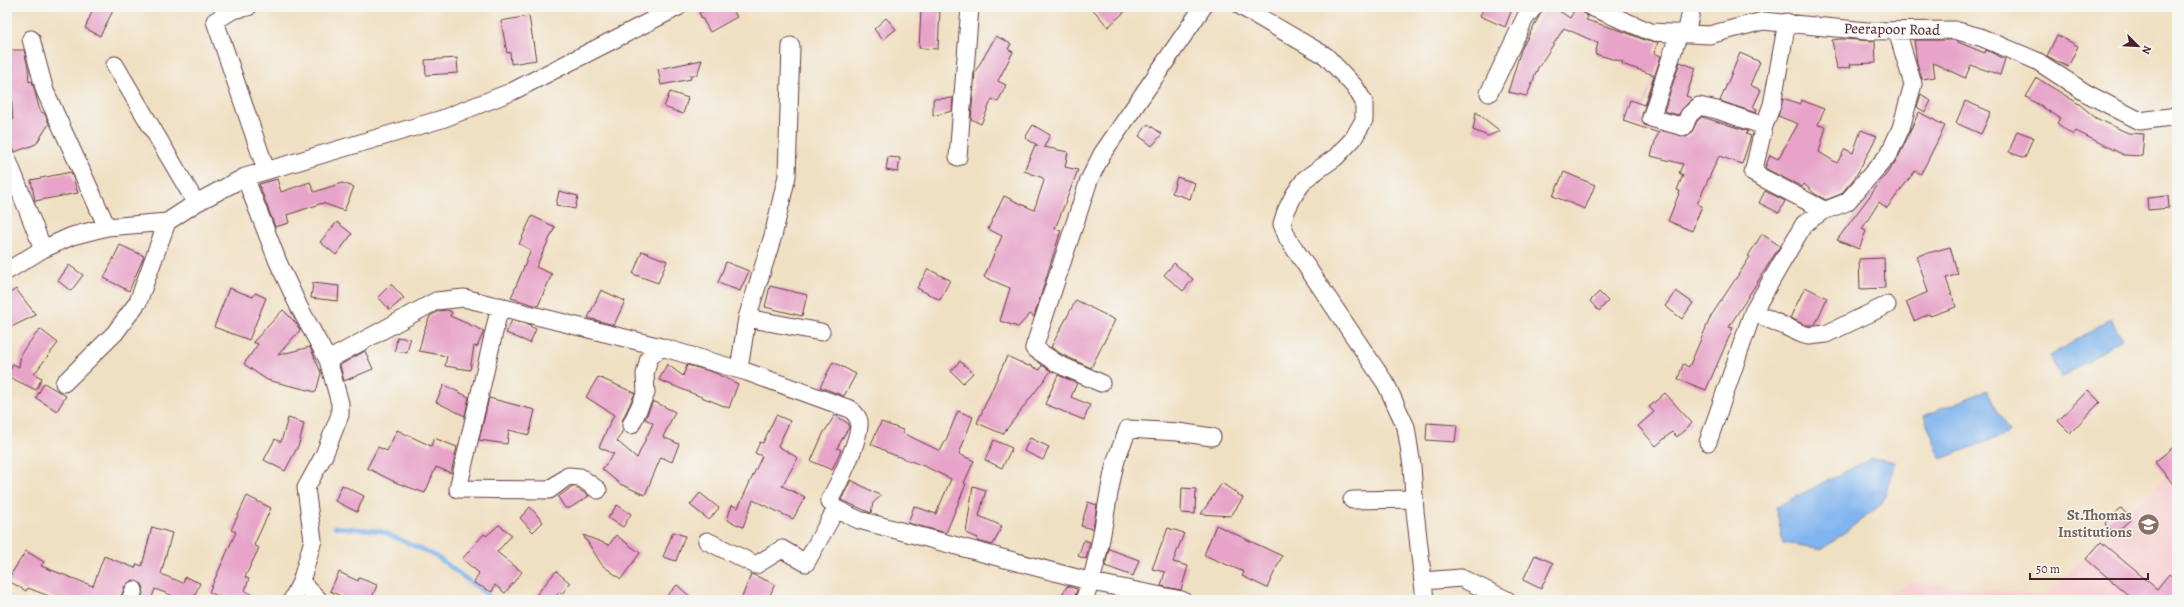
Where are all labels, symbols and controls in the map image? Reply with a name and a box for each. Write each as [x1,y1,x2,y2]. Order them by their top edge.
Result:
street label: Peerapoor Road [1844,18,1941,40]
north arrow [2118,26,2158,66]
text: N [2138,43,2155,57]
place label: St.Thomas Institutions [2058,505,2132,542]
school or university icon: St.Thomas Institutions [2135,511,2161,537]
scale bar [2030,555,2148,581]
text: 50 m [2036,561,2060,577]

